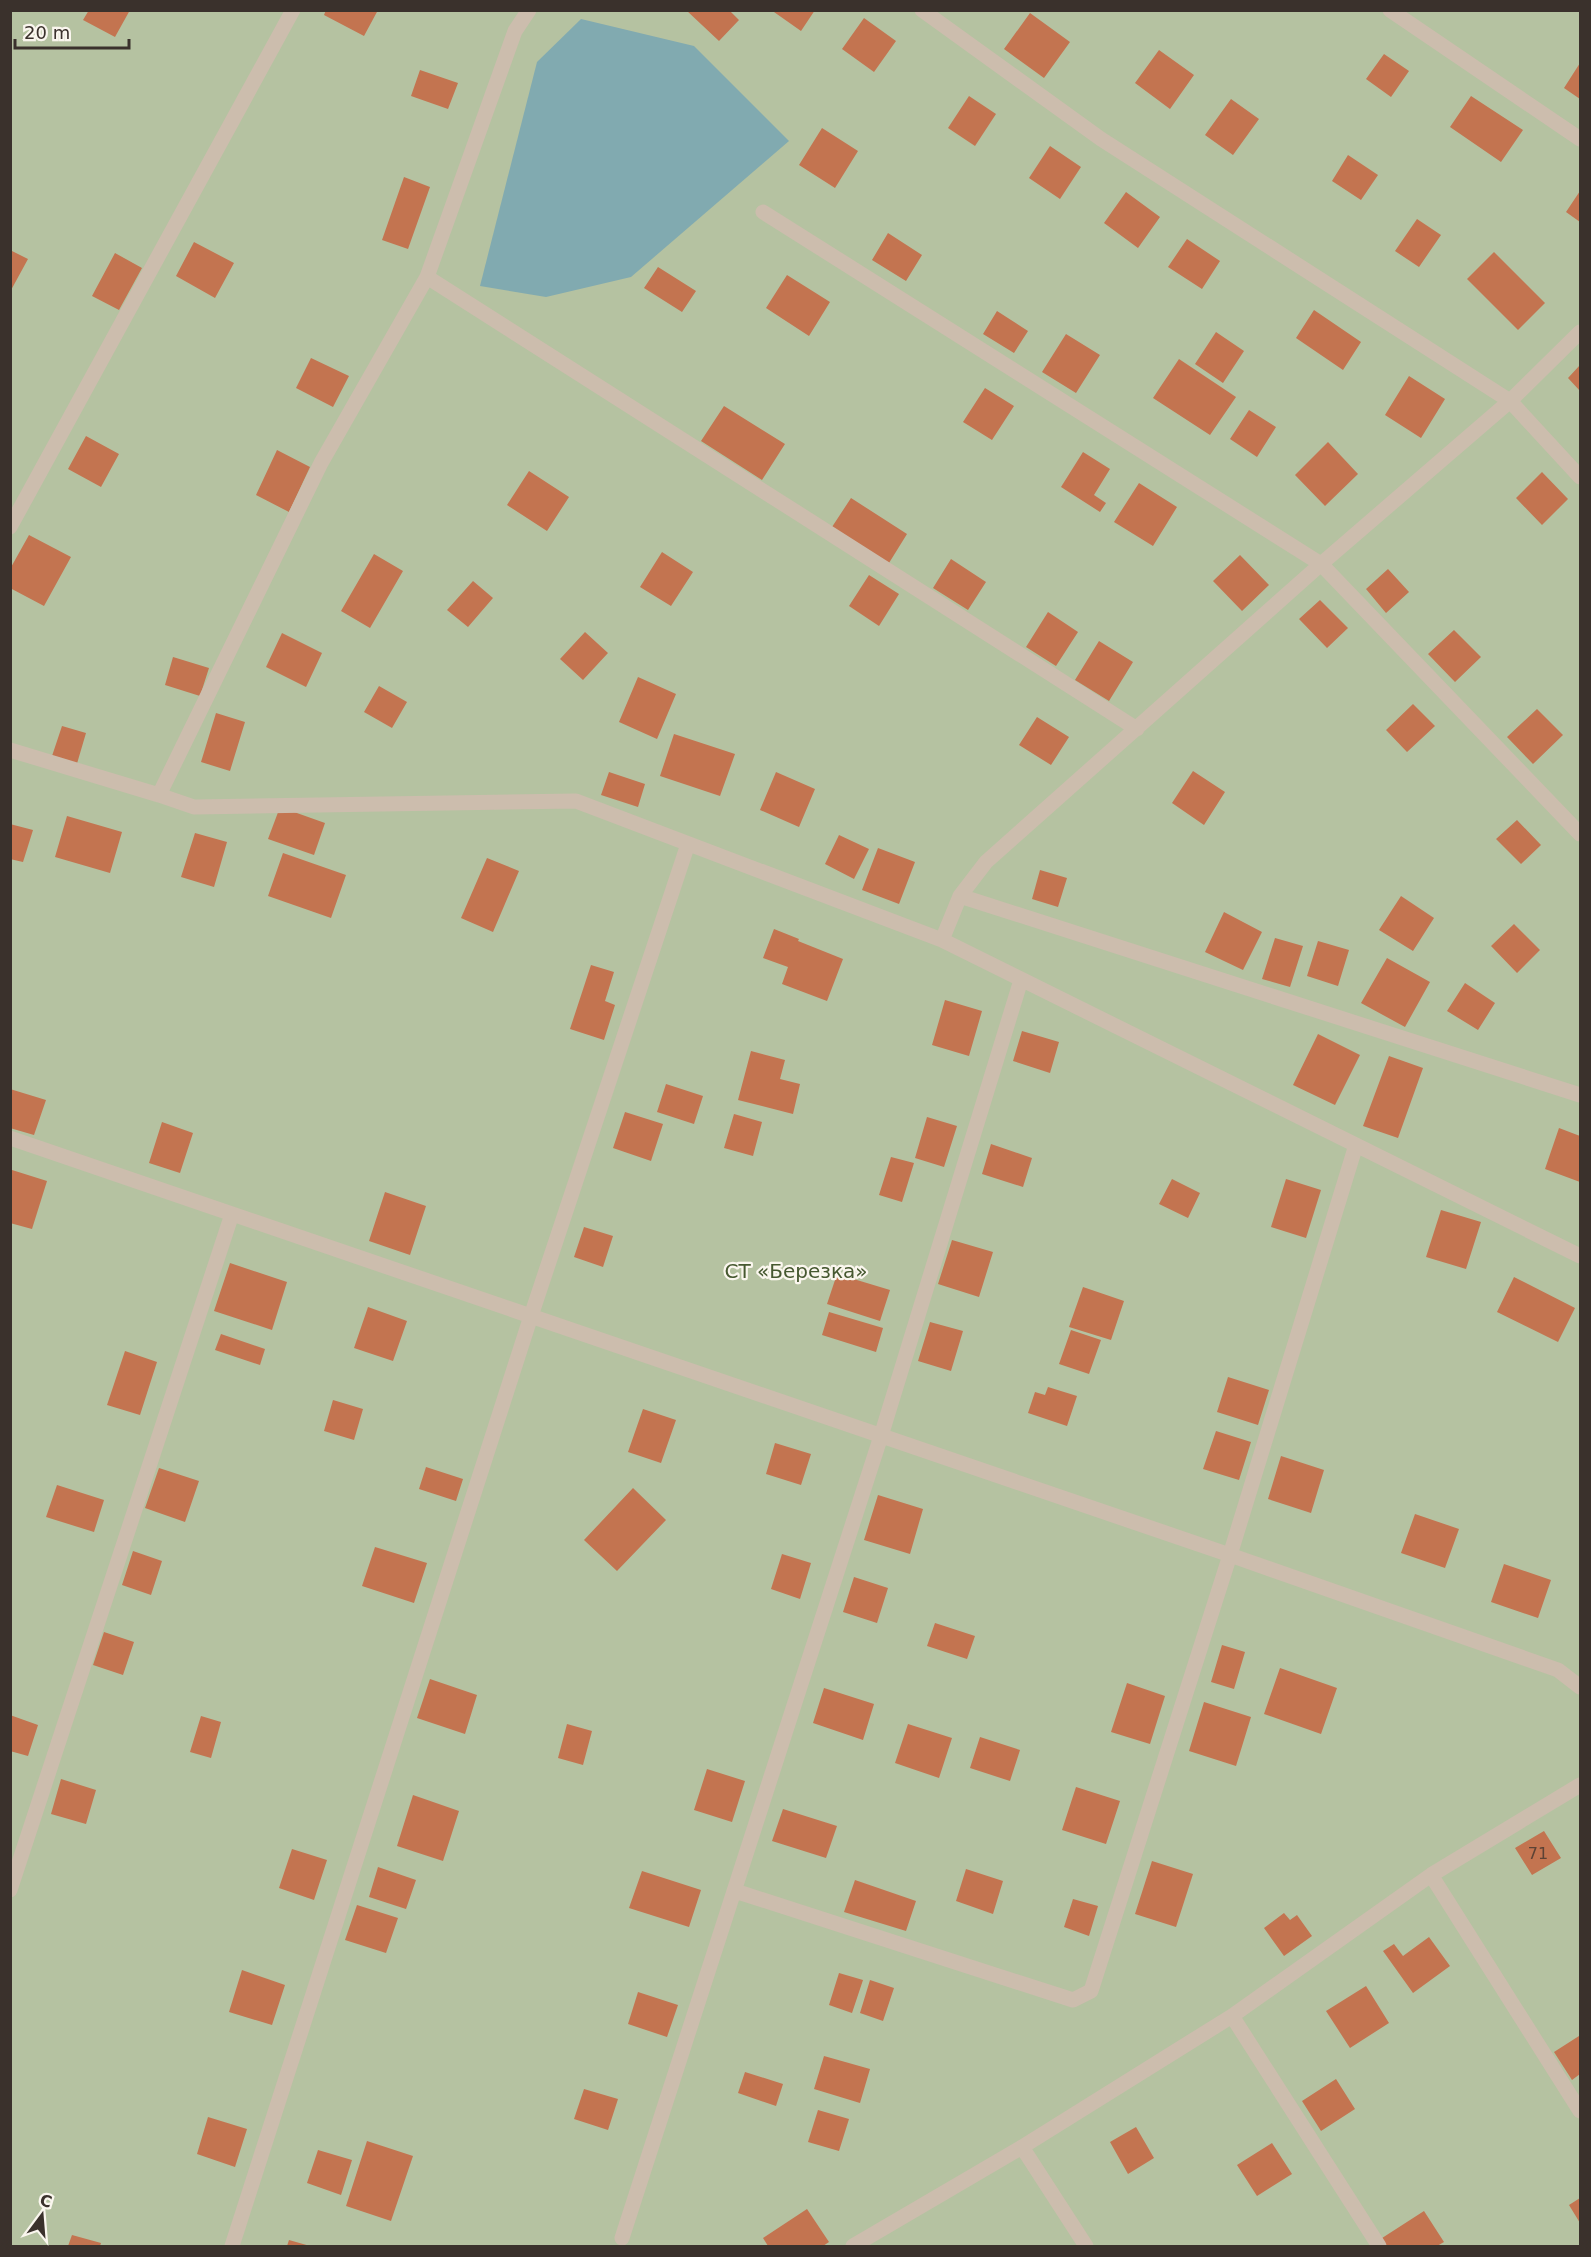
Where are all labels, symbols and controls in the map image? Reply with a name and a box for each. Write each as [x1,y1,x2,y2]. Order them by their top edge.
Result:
scale bar [15,12,129,50]
text: 20 m [24,22,70,43]
park label: СТ «Березка» [724,1259,868,1283]
house number: 71 [1528,1844,1548,1863]
north arrow [12,2185,72,2245]
text: С [38,2190,54,2212]

